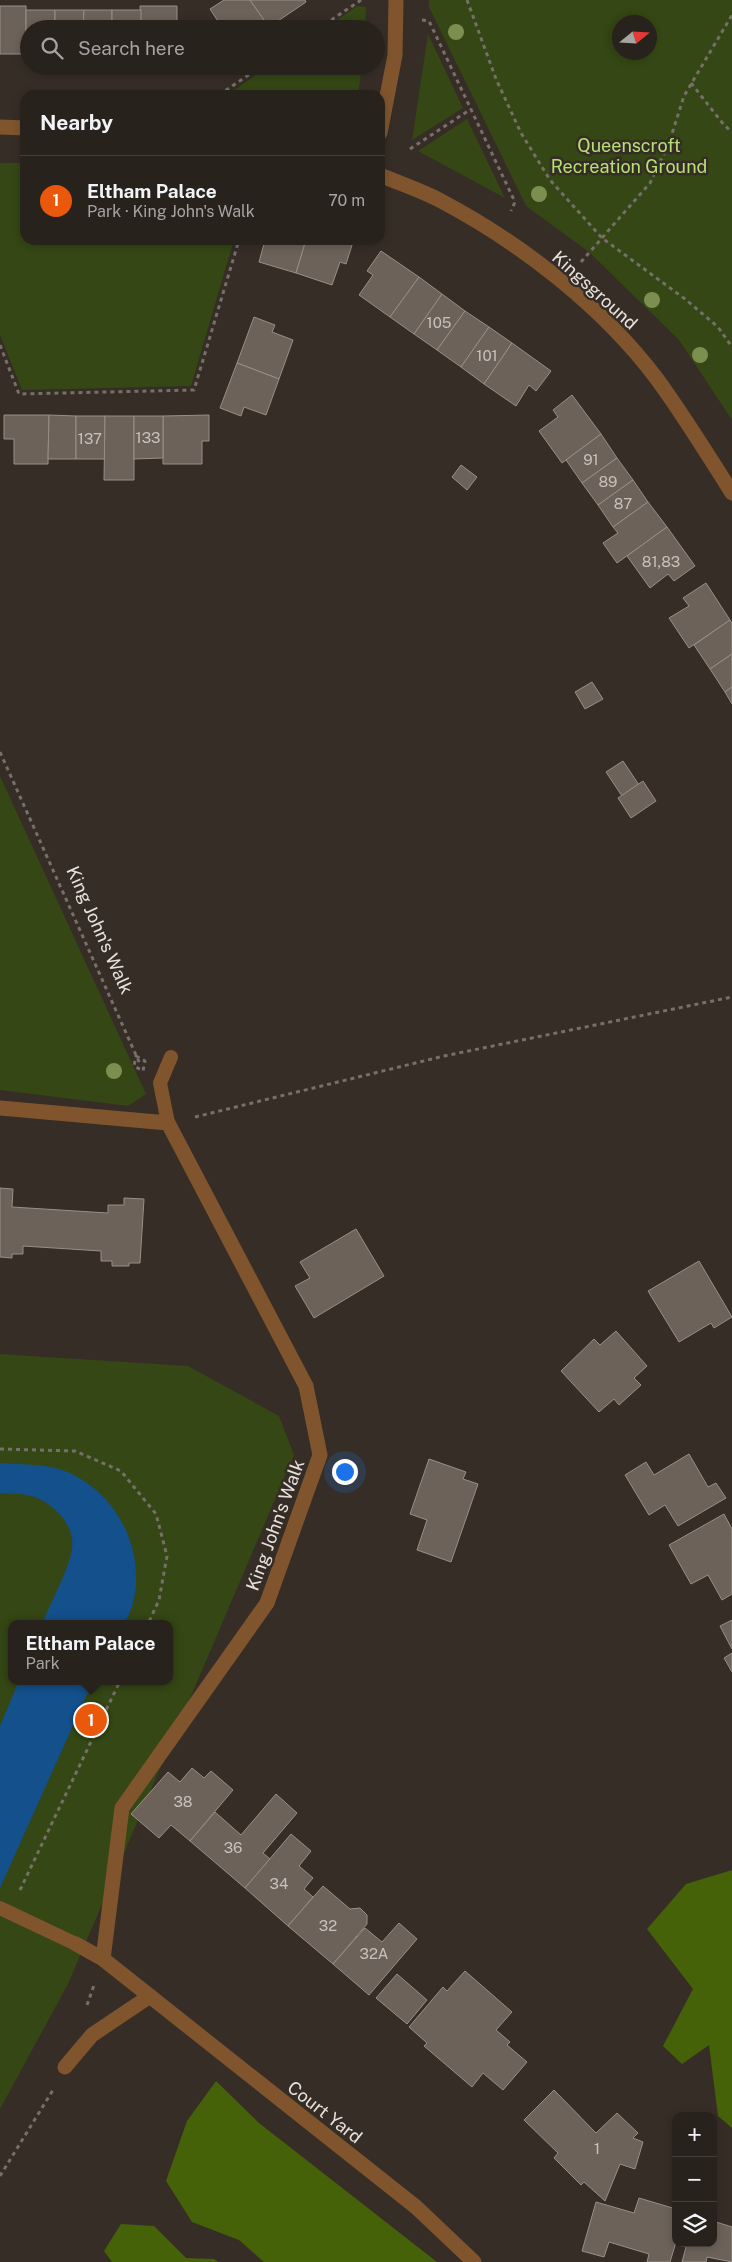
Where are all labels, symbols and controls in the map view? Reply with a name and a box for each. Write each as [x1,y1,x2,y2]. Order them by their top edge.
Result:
north arrow [612,15,657,60]
search box [20,20,385,75]
icon: search [38,34,66,62]
text: Search here [78,37,185,59]
text: Nearby [40,110,113,135]
park label: Queenscroft Recreation Ground [551,135,707,177]
text: Eltham Palace [87,180,217,202]
text: 1 [53,191,59,210]
text: 70 m [328,191,365,210]
text: Park · King John's Walk [87,202,255,221]
street label: Kingsground [548,246,642,334]
house number: 105 [427,314,451,331]
house number: 101 [476,347,498,364]
house number: 133 [136,429,160,446]
house number: 137 [78,430,102,447]
house number: 91 [583,451,599,468]
house number: 89 [599,473,617,490]
house number: 87 [614,495,632,512]
house number: 81,83 [642,553,680,570]
street label: King John's Walk [62,863,138,997]
street label: King John's Walk [242,1457,308,1593]
your location [332,1459,358,1485]
popup [8,1620,173,1685]
text: Eltham Palace [26,1632,155,1654]
text: Park [26,1654,60,1673]
pin: 1 [75,1701,107,1739]
house number: 38 [173,1793,193,1810]
house number: 36 [224,1839,242,1856]
house number: 34 [270,1875,288,1892]
house number: 32 [319,1917,337,1934]
house number: 32A [359,1945,389,1962]
street label: Court Yard [284,2076,366,2148]
map controls [672,2112,717,2247]
button: + [672,2112,717,2157]
house number: 1 [594,2140,600,2157]
button: − [672,2157,717,2202]
button: layers [672,2202,717,2247]

